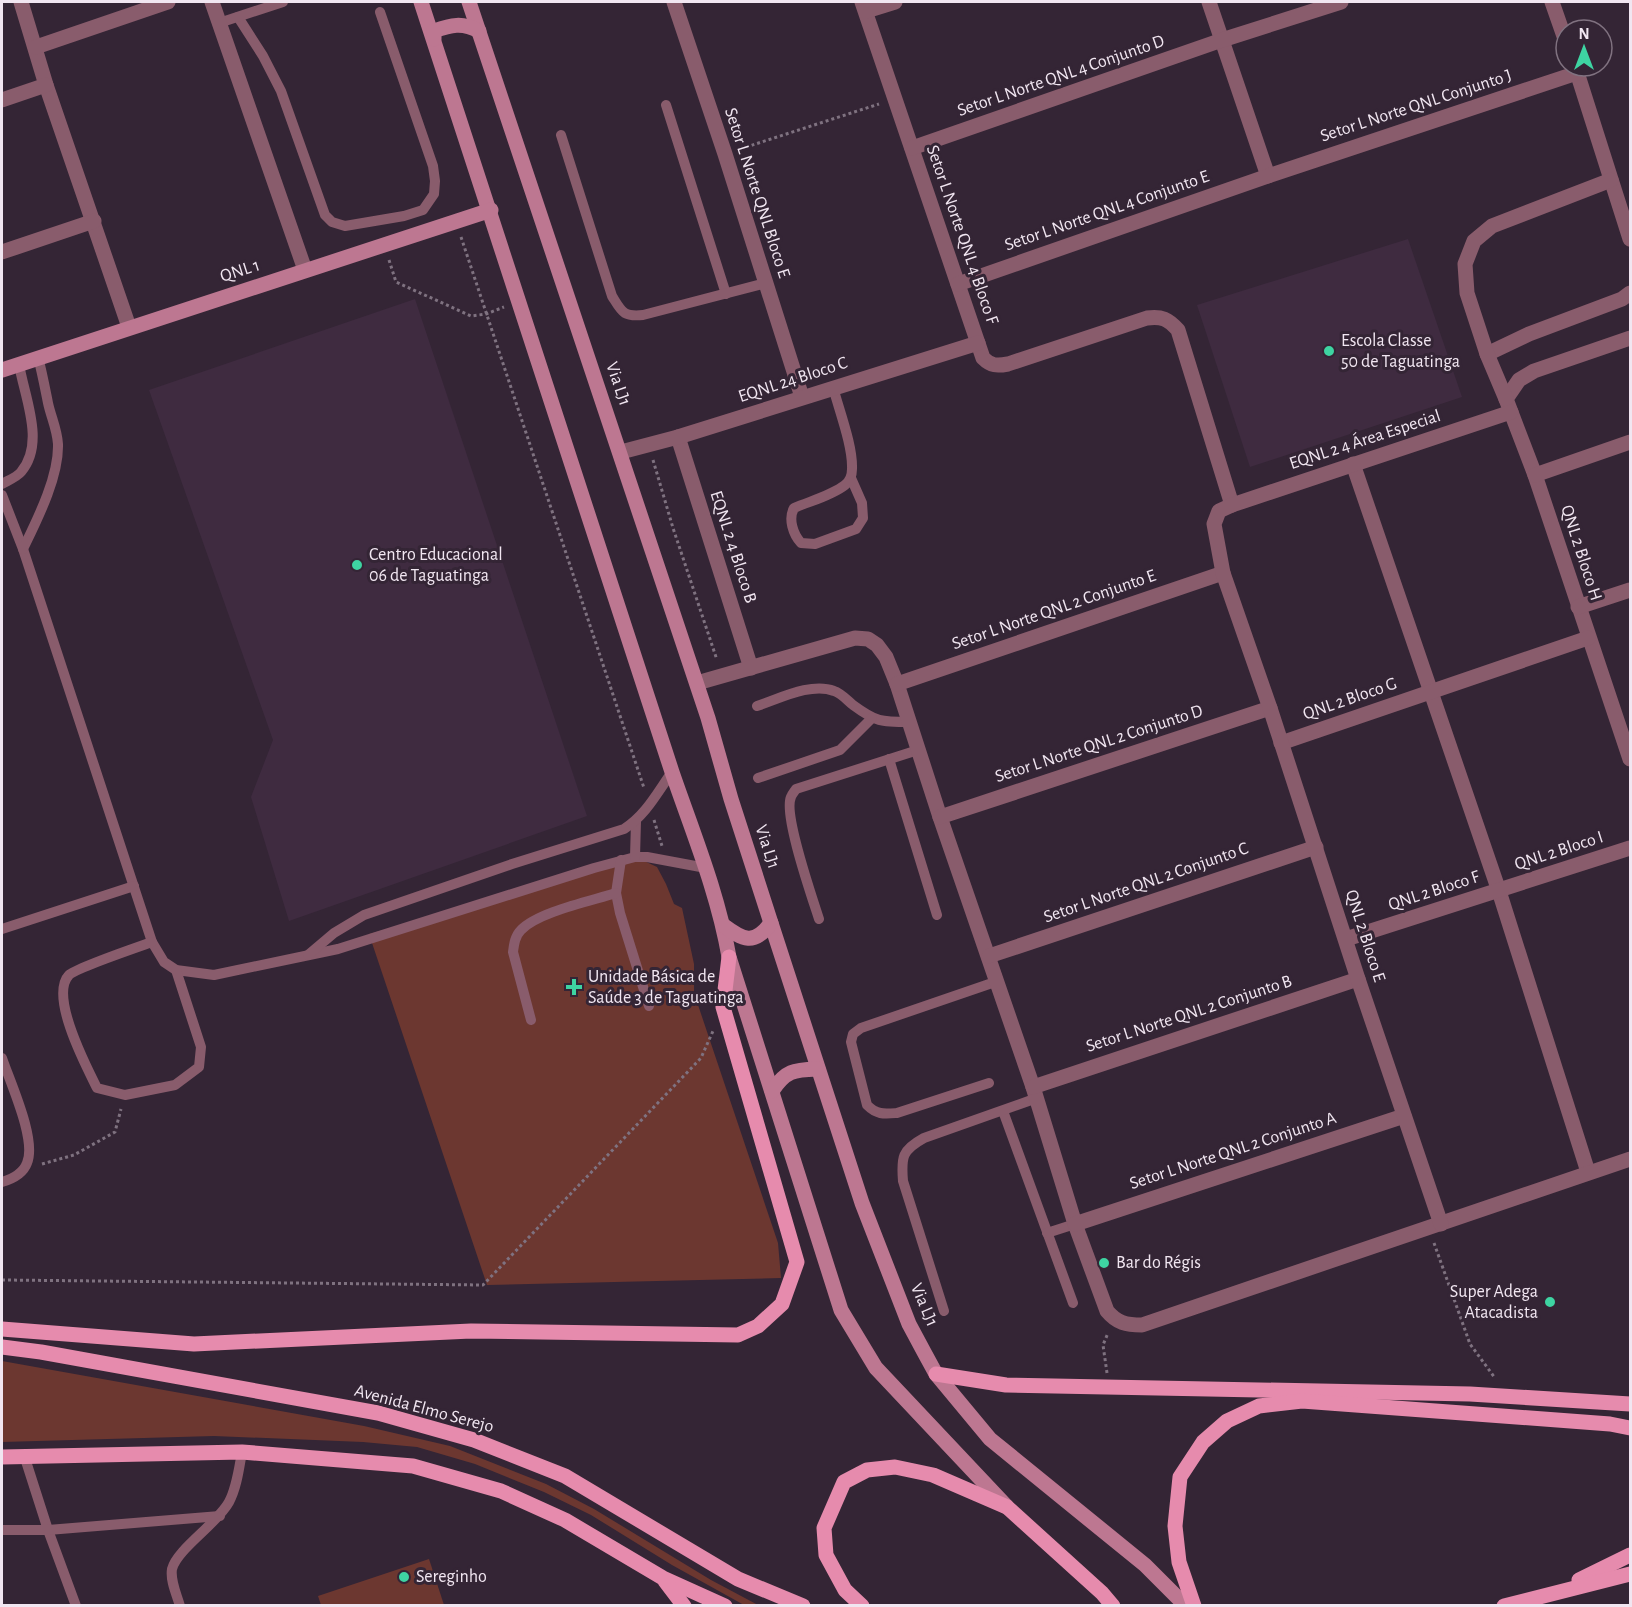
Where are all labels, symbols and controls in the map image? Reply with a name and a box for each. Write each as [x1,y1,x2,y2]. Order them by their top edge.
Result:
north arrow [1554,18,1614,78]
text: N [1578,26,1590,42]
street label: Setor L Norte QNL 4 Conjunto D [955,32,1167,120]
street label: Setor L Norte QNL Conjunto J [1318,67,1514,145]
street label: Setor L Norte QNL Bloco E [721,106,793,281]
street label: Setor L Norte QNL 4 Bloco F [923,143,1001,327]
street label: Setor L Norte QNL 4 Conjunto E [1002,167,1212,254]
street label: QNL 1 [218,256,262,286]
place label: Escola Classe 50 de Taguatinga [1341,332,1460,371]
marker: Escola Classe 50 de Taguatinga [1322,344,1336,358]
street label: EQNL 24 Bloco C [736,354,850,406]
street label: Via LJ1 [602,360,634,408]
street label: EQNL 2 4 Área Especial [1286,404,1443,473]
street label: EQNL 2 4 Bloco B [706,489,760,605]
street label: QNL 2 Bloco H [1557,503,1605,603]
place label: Centro Educacional 06 de Taguatinga [369,546,503,585]
marker: Centro Educacional 06 de Taguatinga [350,558,364,572]
street label: Setor L Norte QNL 2 Conjunto E [950,566,1159,653]
street label: QNL 2 Bloco G [1301,675,1399,723]
street label: Setor L Norte QNL 2 Conjunto D [993,702,1205,786]
street label: Via LJ1 [751,823,783,871]
street label: QNL 2 Bloco I [1512,828,1606,874]
street label: Setor L Norte QNL 2 Conjunto C [1041,839,1251,927]
street label: QNL 2 Bloco F [1386,868,1482,914]
street label: QNL 2 Bloco E [1342,888,1388,985]
place label: Unidade Básica de Saúde 3 de Taguatinga [588,968,744,1007]
street label: Setor L Norte QNL 2 Conjunto B [1084,972,1294,1056]
marker: Unidade Básica de Saúde 3 de Taguatinga [565,978,583,996]
street label: Setor L Norte QNL 2 Conjunto A [1127,1109,1339,1193]
place label: Bar do Régis [1116,1254,1201,1272]
marker: Bar do Régis [1097,1256,1111,1270]
street label: Via LJ1 [907,1281,941,1329]
place label: Super Adega Atacadista [1450,1283,1538,1322]
marker: Super Adega Atacadista [1543,1295,1557,1309]
street label: Avenida Elmo Serejo [352,1382,496,1436]
place label: Sereginho [416,1568,487,1586]
marker: Sereginho [397,1570,411,1584]

